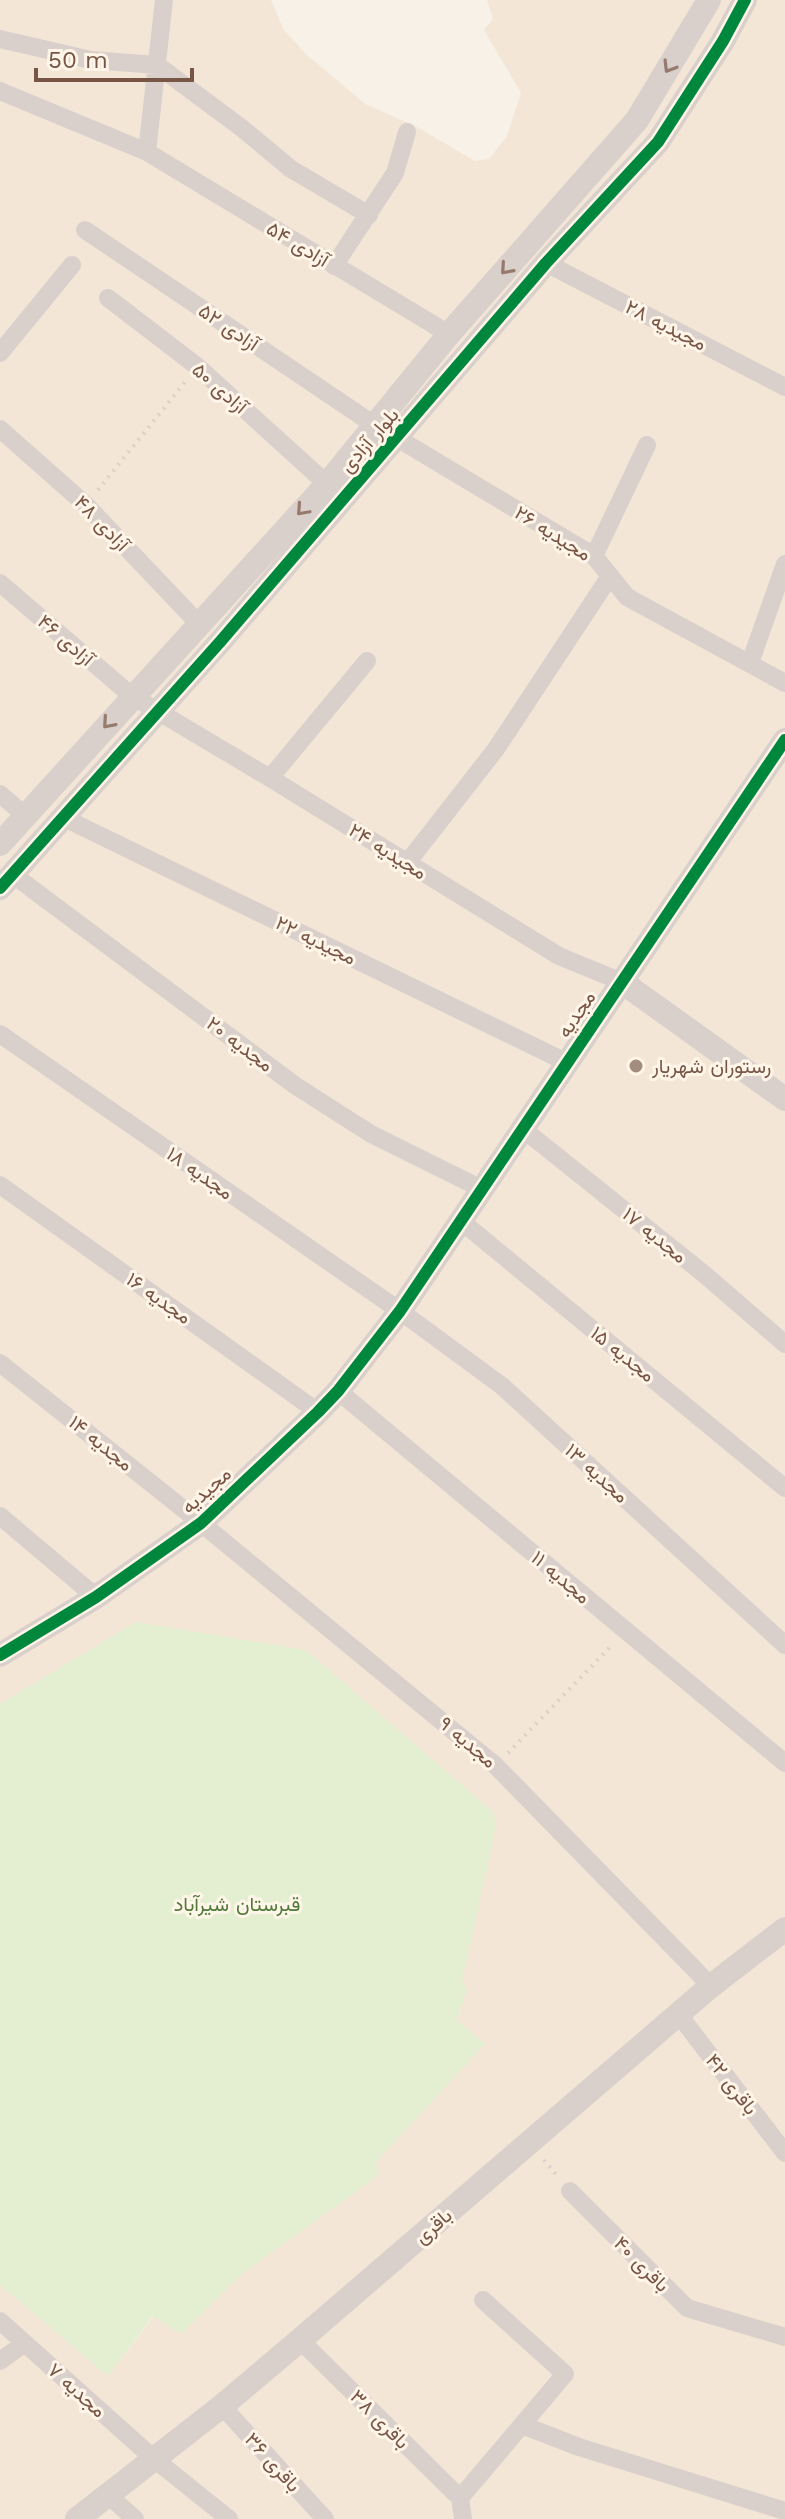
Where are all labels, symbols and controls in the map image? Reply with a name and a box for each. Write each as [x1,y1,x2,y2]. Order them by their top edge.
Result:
scale bar [36,32,192,82]
text: 50 m [48,46,108,74]
one-way arrow [663,58,679,73]
street label: آزادی ۵۴ [262,216,335,273]
one-way arrow [501,259,516,274]
street label: مجیدیه ۲۸ [621,294,711,356]
street label: آزادی ۵۲ [194,298,265,357]
street label: آزادی ۵۰ [187,357,254,420]
street label: بلوار آزادی [334,403,404,478]
street label: آزادی ۴۸ [69,490,135,558]
street label: مجیدیه ۲۶ [510,500,596,566]
one-way arrow [298,501,312,516]
street label: آزادی ۴۶ [32,609,100,672]
one-way arrow [104,714,118,729]
street label: مجیدیه ۲۴ [345,818,431,884]
street label: مجیدیه ۲۲ [272,910,360,970]
street label: مجدیه [552,986,600,1042]
street label: مجدیه ۲۰ [202,1011,278,1077]
place label: رستوران شهریار [651,1054,771,1079]
marker: رستوران شهریار [627,1057,645,1075]
street label: مجدیه ۱۸ [162,1141,238,1205]
street label: مجدیه ۱۷ [618,1202,692,1268]
street label: مجدیه ۱۶ [122,1267,196,1329]
street label: مجدیه ۱۵ [586,1321,660,1387]
street label: مجدیه ۱۴ [64,1410,138,1476]
street label: مجدیه ۱۳ [560,1438,634,1508]
street label: مجیدیه [176,1461,236,1519]
street label: مجدیه ۱۱ [527,1545,595,1609]
street label: مجدیه ۹ [434,1711,502,1773]
park label: قبرستان شیرآباد [174,1892,300,1917]
street label: باقری ۴۲ [700,2049,763,2120]
street label: باقری [409,2203,457,2250]
street label: باقری ۴۰ [608,2231,675,2298]
street label: مجدیه ۷ [43,2358,111,2422]
street label: باقری ۳۸ [345,2384,415,2454]
street label: باقری ۳۶ [239,2427,306,2497]

